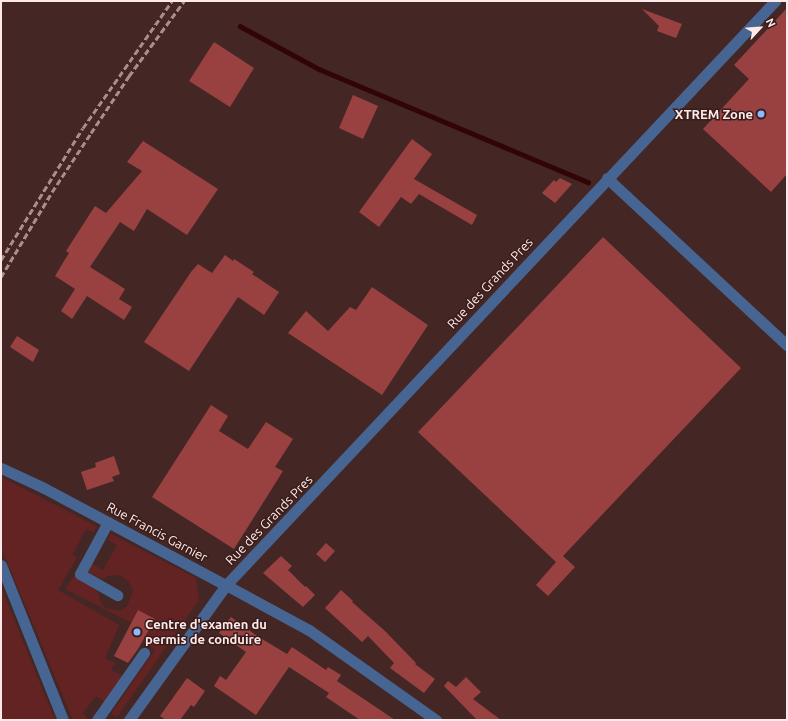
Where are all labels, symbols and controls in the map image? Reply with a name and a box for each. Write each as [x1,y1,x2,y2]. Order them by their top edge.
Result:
north arrow [740,8,780,48]
text: N [764,16,778,29]
place label: XTREM Zone [675,106,753,122]
marker: XTREM Zone [756,109,766,119]
street label: Rue des Grands Pres [444,234,536,332]
street label: Rue des Grands Pres [222,472,316,568]
street label: Rue Francis Garnier [104,499,210,565]
place label: Centre d'examen du permis de conduire [145,617,267,648]
marker: Centre d'examen du permis de conduire [132,627,142,637]

